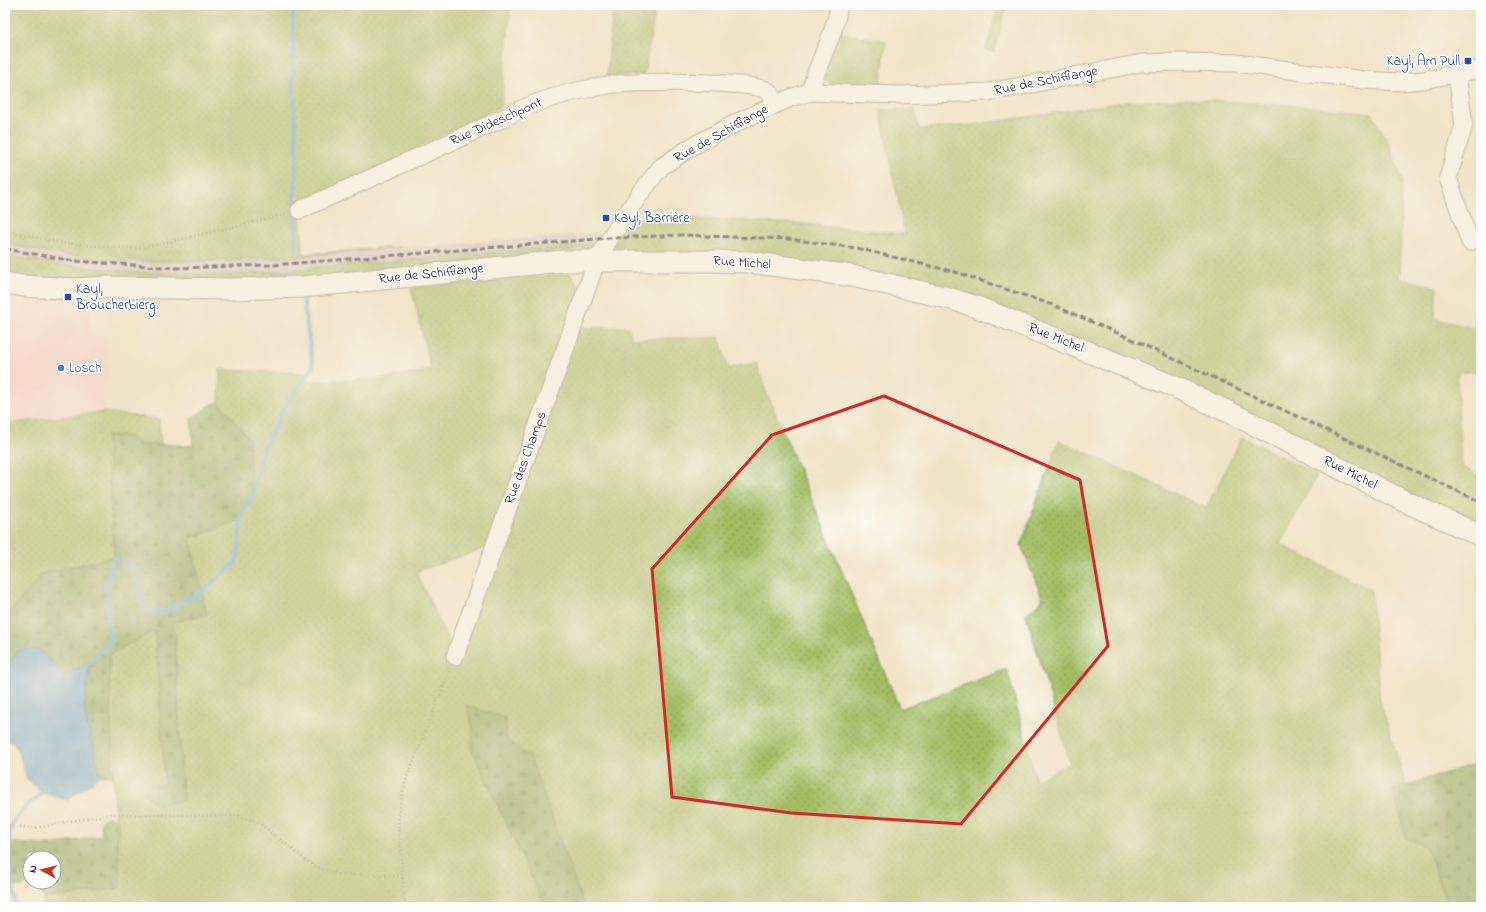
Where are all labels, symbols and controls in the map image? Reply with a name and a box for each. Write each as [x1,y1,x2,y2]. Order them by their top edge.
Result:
place label: Kayl, Am Pull [1387,51,1460,73]
marker: Kayl, Am Pull [1463,56,1473,66]
street label: Rue de Schifflange [992,61,1101,102]
street label: Rue Dideschpont [447,92,546,152]
street label: Rue de Schifflange [670,99,773,170]
place label: Kayl, Barrière [614,208,690,230]
marker: Kayl, Barrière [601,213,611,223]
street label: Rue Michel [712,251,772,275]
street label: Rue de Schifflange [378,258,485,291]
place label: Kayl, Broucherbierg [75,279,155,317]
marker: Kayl, Broucherbierg [63,292,73,302]
street label: Rue Michel [1025,317,1087,359]
place label: Losch [69,358,101,379]
marker: Losch [56,363,66,373]
street label: Rue des Champs [499,408,553,508]
street label: Rue Michel [1319,450,1381,496]
north arrow [22,850,62,890]
text: N [25,864,41,874]

